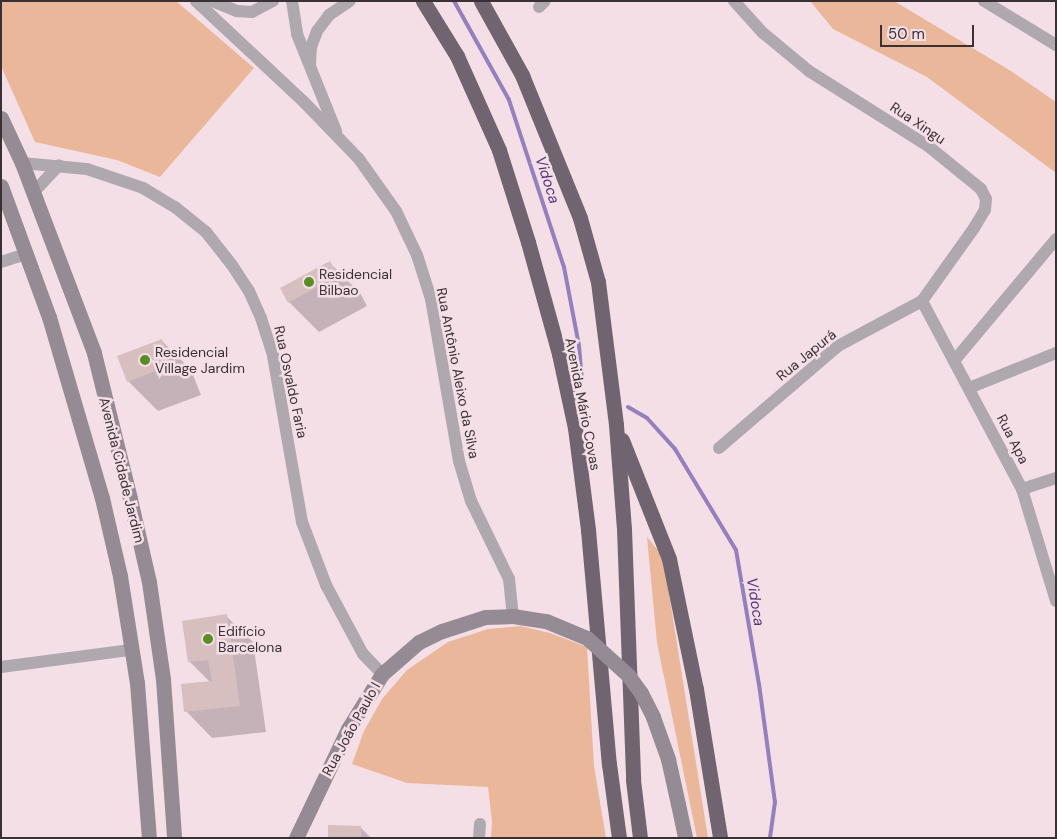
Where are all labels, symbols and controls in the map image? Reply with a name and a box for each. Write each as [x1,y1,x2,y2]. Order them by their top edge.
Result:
scale bar [882,15,976,47]
text: 50 m [888,24,925,44]
street label: Rua Xingu [887,98,949,148]
water label: Vidoca [531,154,563,206]
place label: Residencial Bilbao [319,266,392,298]
marker: Residencial Bilbao [303,276,315,288]
street label: Rua Antônio Aleixo da Silva [433,286,483,460]
street label: Rua Osvaldo Faria [271,324,311,440]
street label: Rua Japurá [773,326,839,384]
street label: Avenida Mário Covas [562,336,604,472]
place label: Residencial Village Jardim [155,344,245,377]
marker: Residencial Village Jardim [139,354,151,366]
street label: Avenida Cidade Jardim [96,395,148,545]
street label: Rua Apa [993,411,1033,467]
water label: Vidoca [742,576,768,628]
place label: Edifício Barcelona [218,623,282,656]
marker: Edifício Barcelona [202,633,214,645]
street label: Rua João Paulo I [318,679,384,779]

